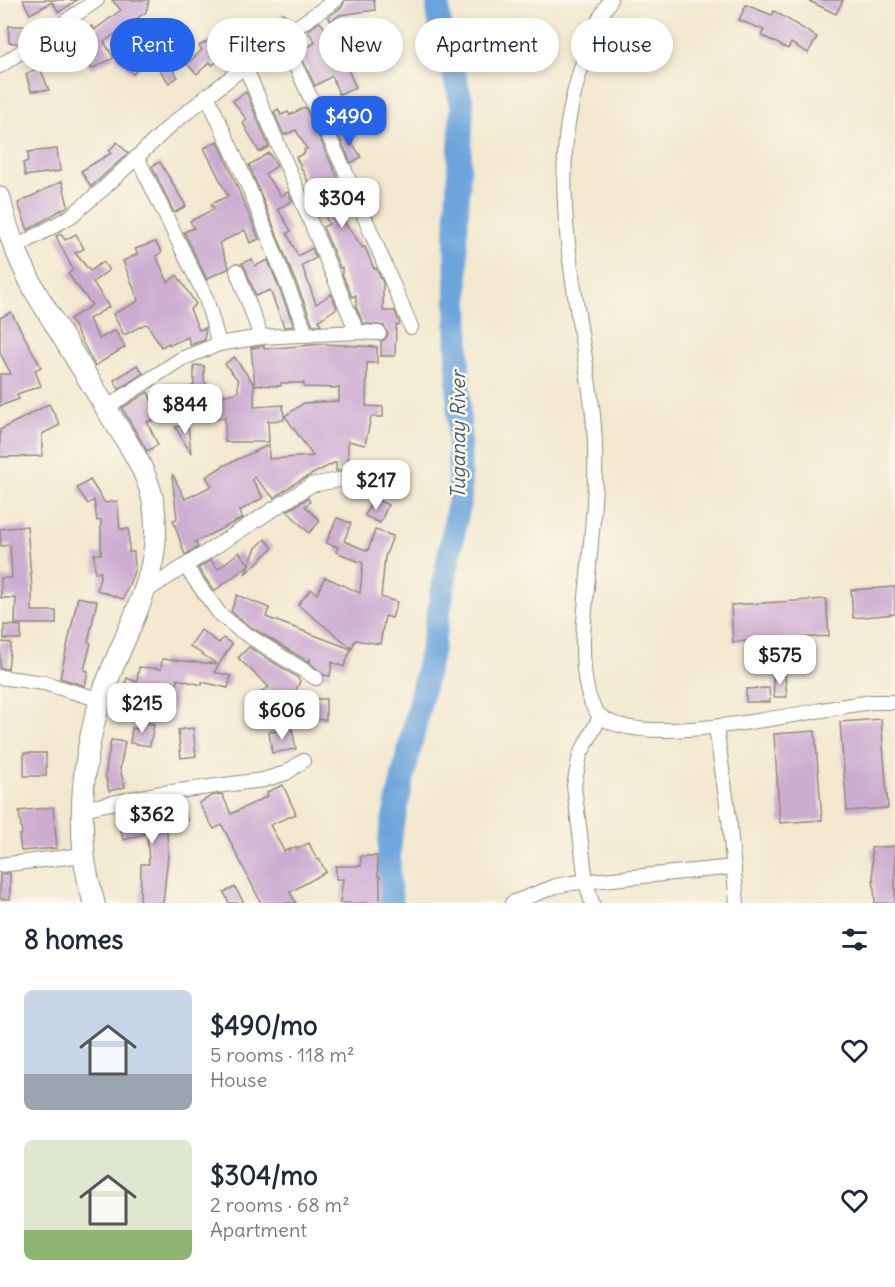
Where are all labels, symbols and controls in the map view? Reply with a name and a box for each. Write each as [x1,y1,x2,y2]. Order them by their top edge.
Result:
chip: Buy [18,18,98,72]
chip: Rent [110,18,195,72]
chip: Filters [207,18,307,72]
chip: New [319,18,403,72]
chip: Apartment [415,18,559,72]
chip: House [571,18,673,72]
pin: $490 [313,96,385,147]
text: $490 [325,103,373,128]
pin: $304 [306,178,378,229]
text: $304 [318,185,366,210]
water label: Tuganay River [445,368,470,499]
pin: $844 [149,384,221,435]
text: $844 [162,391,208,416]
pin: $217 [340,460,412,511]
text: $217 [356,467,396,492]
pin: $575 [744,635,816,686]
text: $575 [758,642,802,667]
pin: $215 [106,683,178,734]
text: $215 [121,690,163,715]
pin: $606 [246,690,318,741]
text: $606 [258,697,306,722]
pin: $362 [116,794,188,845]
text: $362 [130,801,174,826]
text: 8 homes [24,923,123,956]
icon: filters [838,923,871,956]
text: $490/mo [210,1009,318,1042]
icon: home [72,1014,144,1086]
icon: heart [838,1034,871,1067]
text: 5 rooms · 118 m² [210,1042,355,1067]
text: House [210,1067,267,1092]
text: $304/mo [210,1159,318,1192]
icon: home [72,1164,144,1236]
icon: heart [838,1184,871,1217]
text: 2 rooms · 68 m² [210,1192,350,1217]
text: Apartment [210,1217,307,1242]

